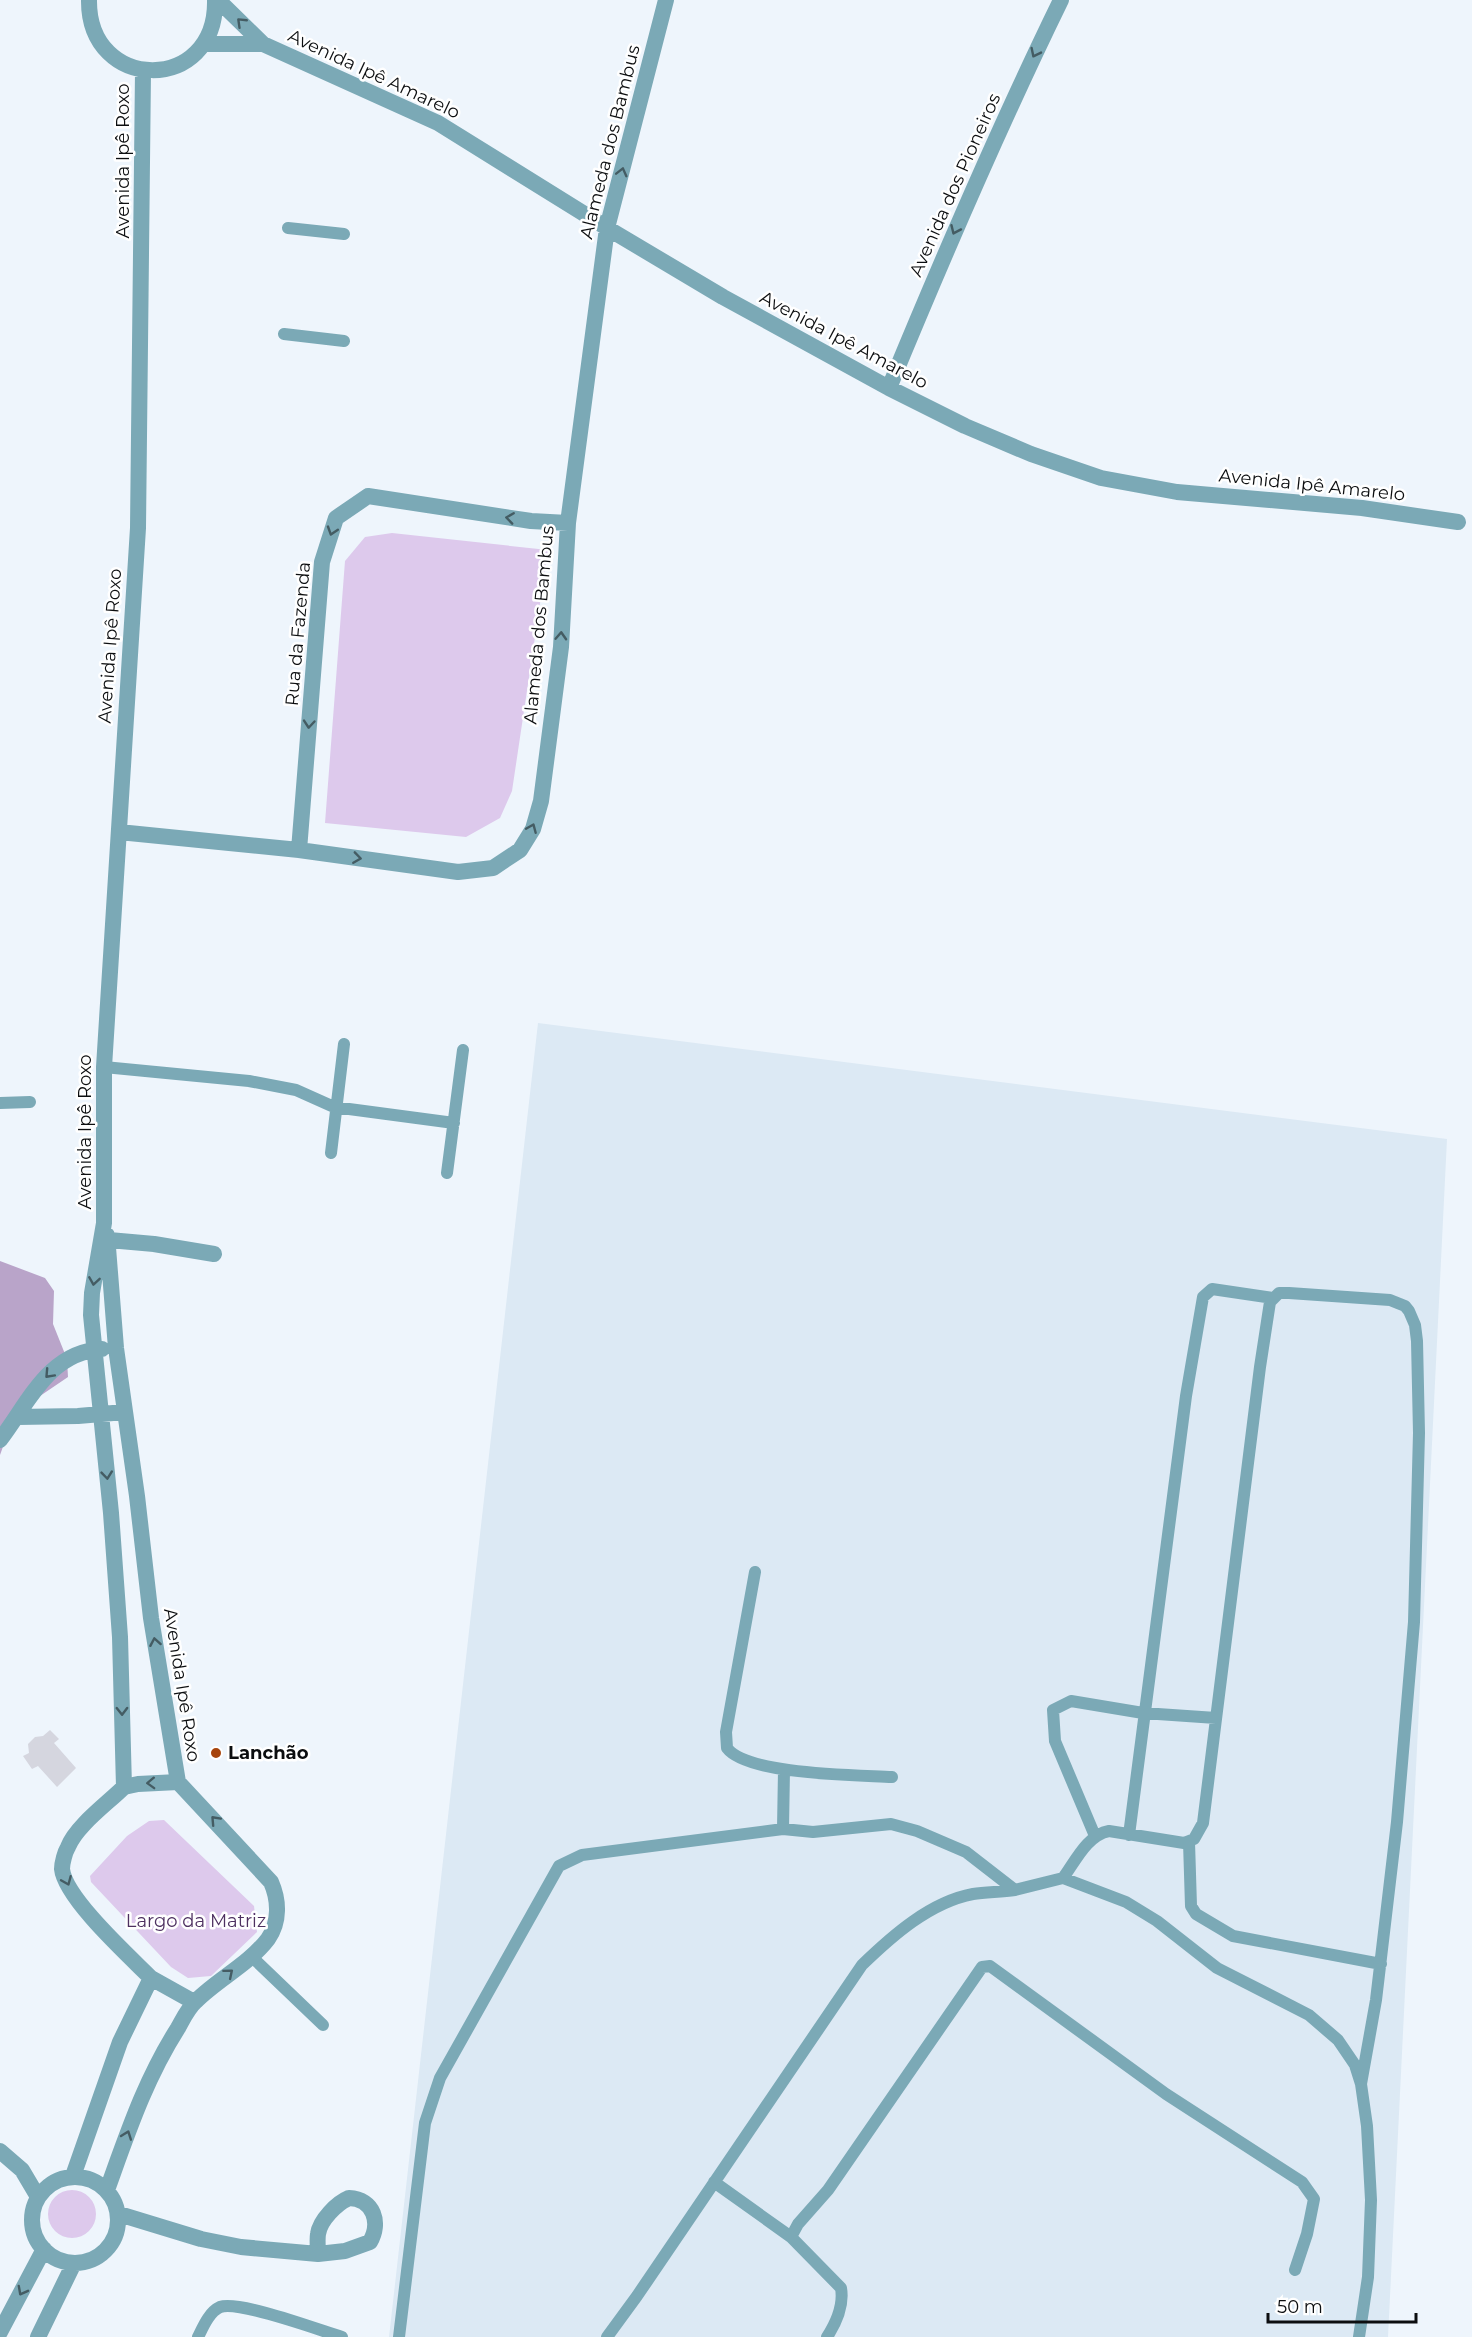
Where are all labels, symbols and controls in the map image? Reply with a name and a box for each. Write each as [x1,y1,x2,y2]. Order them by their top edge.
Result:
one-way arrow [237,18,247,29]
street label: Avenida Ipê Amarelo [285,24,463,124]
street label: Alameda dos Bambus [575,42,645,241]
one-way arrow [1031,46,1043,57]
street label: Avenida Ipê Roxo [112,83,134,239]
street label: Avenida dos Pioneiros [905,90,1005,280]
one-way arrow [615,167,627,178]
one-way arrow [951,224,963,235]
street label: Avenida Ipê Amarelo [756,286,932,394]
street label: Avenida Ipê Amarelo [1218,464,1406,506]
one-way arrow [505,512,514,524]
one-way arrow [327,525,339,536]
street label: Alameda dos Bambus [519,525,559,725]
street label: Rua da Fazenda [281,561,315,707]
street label: Avenida Ipê Roxo [94,568,126,724]
one-way arrow [555,631,568,640]
one-way arrow [303,719,316,728]
one-way arrow [525,824,537,835]
one-way arrow [352,852,361,864]
street label: Avenida Ipê Roxo [74,1054,96,1210]
one-way arrow [89,1276,101,1285]
one-way arrow [45,1368,56,1378]
one-way arrow [100,1470,113,1479]
street label: Avenida Ipê Roxo [159,1607,205,1763]
one-way arrow [149,1637,162,1647]
one-way arrow [116,1706,128,1715]
place label: Lanchão [228,1742,309,1764]
marker: Lanchão [209,1746,223,1760]
one-way arrow [146,1777,155,1790]
one-way arrow [211,1817,222,1828]
one-way arrow [60,1875,72,1886]
park label: Largo da Matriz [126,1910,266,1932]
one-way arrow [222,1969,233,1980]
one-way arrow [119,2130,132,2141]
one-way arrow [18,2284,29,2295]
scale bar [1268,2286,1416,2324]
text: 50 m [1277,2296,1323,2318]

